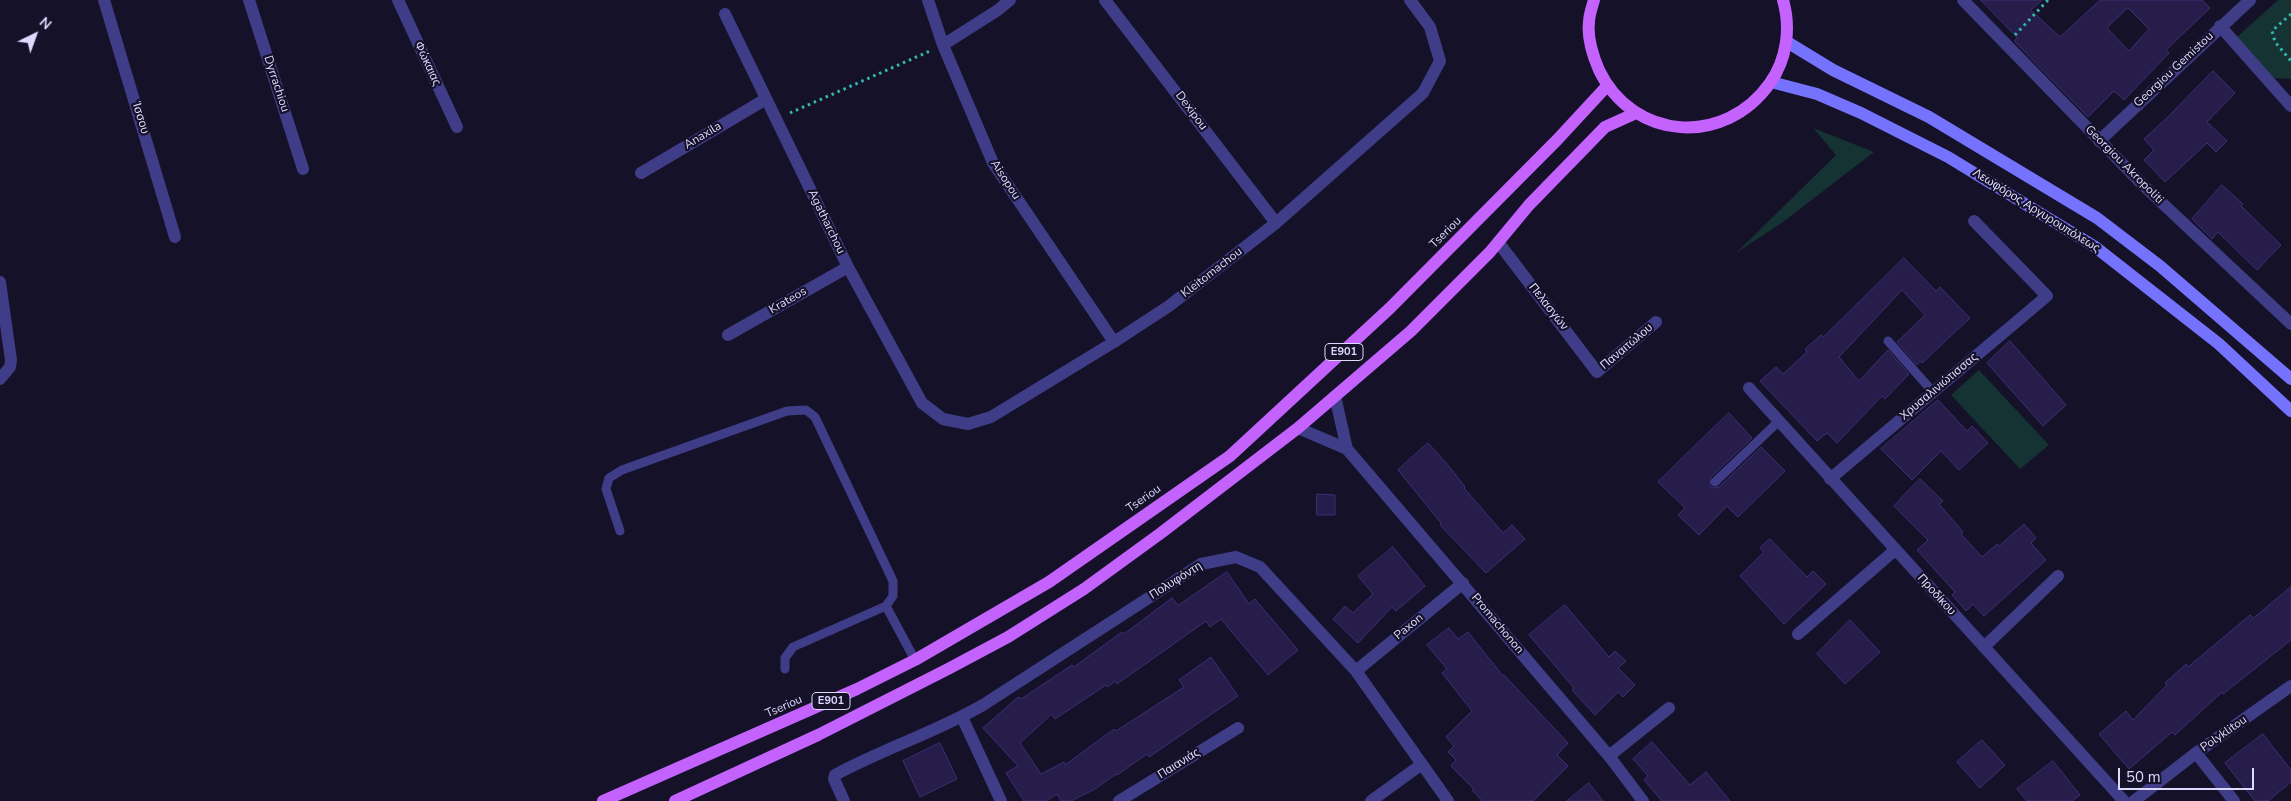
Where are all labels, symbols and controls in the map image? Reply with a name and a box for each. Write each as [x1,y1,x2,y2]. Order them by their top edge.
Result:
north arrow [10,10,60,60]
text: N [35,13,56,34]
street label: Georgiou Gemistou [2131,29,2217,111]
street label: Φώκαιας [411,40,443,88]
street label: Dyrrachiou [260,54,292,114]
street label: Dexipou [1172,89,1210,133]
street label: Ίσσου [128,100,152,136]
street label: Anaxila [682,119,724,153]
street label: Georgiou Akropoliti [2082,123,2166,207]
street label: Aisopou [987,157,1023,203]
street label: Λεωφόρος Αργυρουπόλεως [1970,166,2102,256]
street label: Agatharchou [804,188,848,256]
street label: Tseriou [1427,214,1465,252]
street label: Kleitomachou [1179,245,1245,301]
street label: Πελασγών [1525,281,1571,333]
street label: Krateos [767,284,809,318]
street label: Παναιτώλου [1598,321,1656,373]
road number: E901 [1325,344,1363,361]
street label: Χρυσαλινιώτισσας [1897,350,1981,424]
street label: Tseriou [1124,482,1164,516]
street label: Πολυφόντη [1147,559,1205,603]
street label: Προδίκου [1914,571,1958,619]
street label: Promachonon [1468,591,1526,657]
street label: Paxon [1392,611,1426,643]
road number: E901 [812,692,850,709]
street label: Tseriou [763,693,805,721]
street label: Polyklitou [2198,713,2250,755]
street label: Παιανιάς [1155,746,1203,782]
scale bar [2121,758,2257,790]
text: 50 m [2126,767,2161,787]

